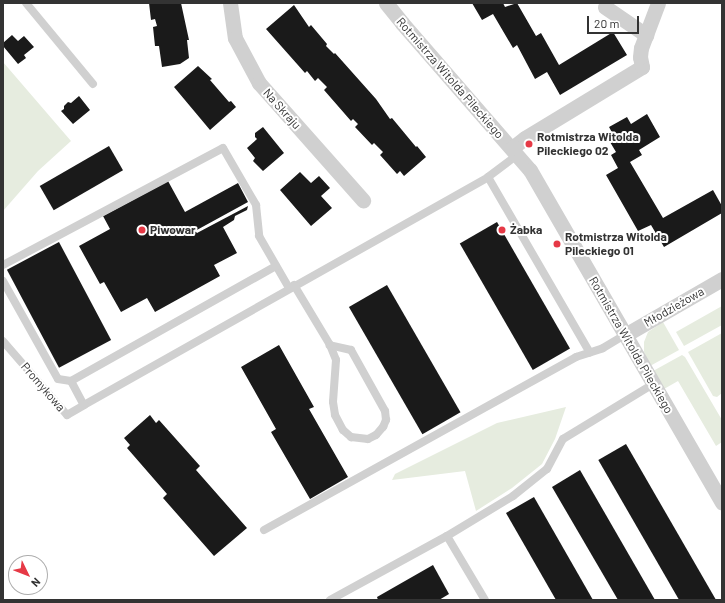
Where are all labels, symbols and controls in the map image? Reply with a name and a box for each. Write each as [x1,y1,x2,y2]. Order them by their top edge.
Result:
scale bar [589,8,641,34]
street label: Rotmistrza Witolda Pileckiego [393,15,507,141]
text: 20 m [594,16,620,30]
street label: Na Skraju [260,86,304,132]
place label: Rotmistrza Witolda Pileckiego 02 [537,130,639,158]
marker: Rotmistrza Witolda Pileckiego 02 [524,139,534,149]
place label: Piwowar [150,223,196,237]
place label: Żabka [510,223,542,237]
marker: Piwowar [137,225,147,235]
marker: Żabka [497,225,507,235]
place label: Rotmistrza Witolda Pileckiego 01 [565,230,667,258]
marker: Rotmistrza Witolda Pileckiego 01 [552,239,562,249]
street label: Rotmistrza Witolda Pileckiego [586,274,676,416]
street label: Młodzieżowa [641,284,707,330]
street label: Promykowa [18,360,68,414]
north arrow [8,555,48,595]
text: N [29,576,44,590]

